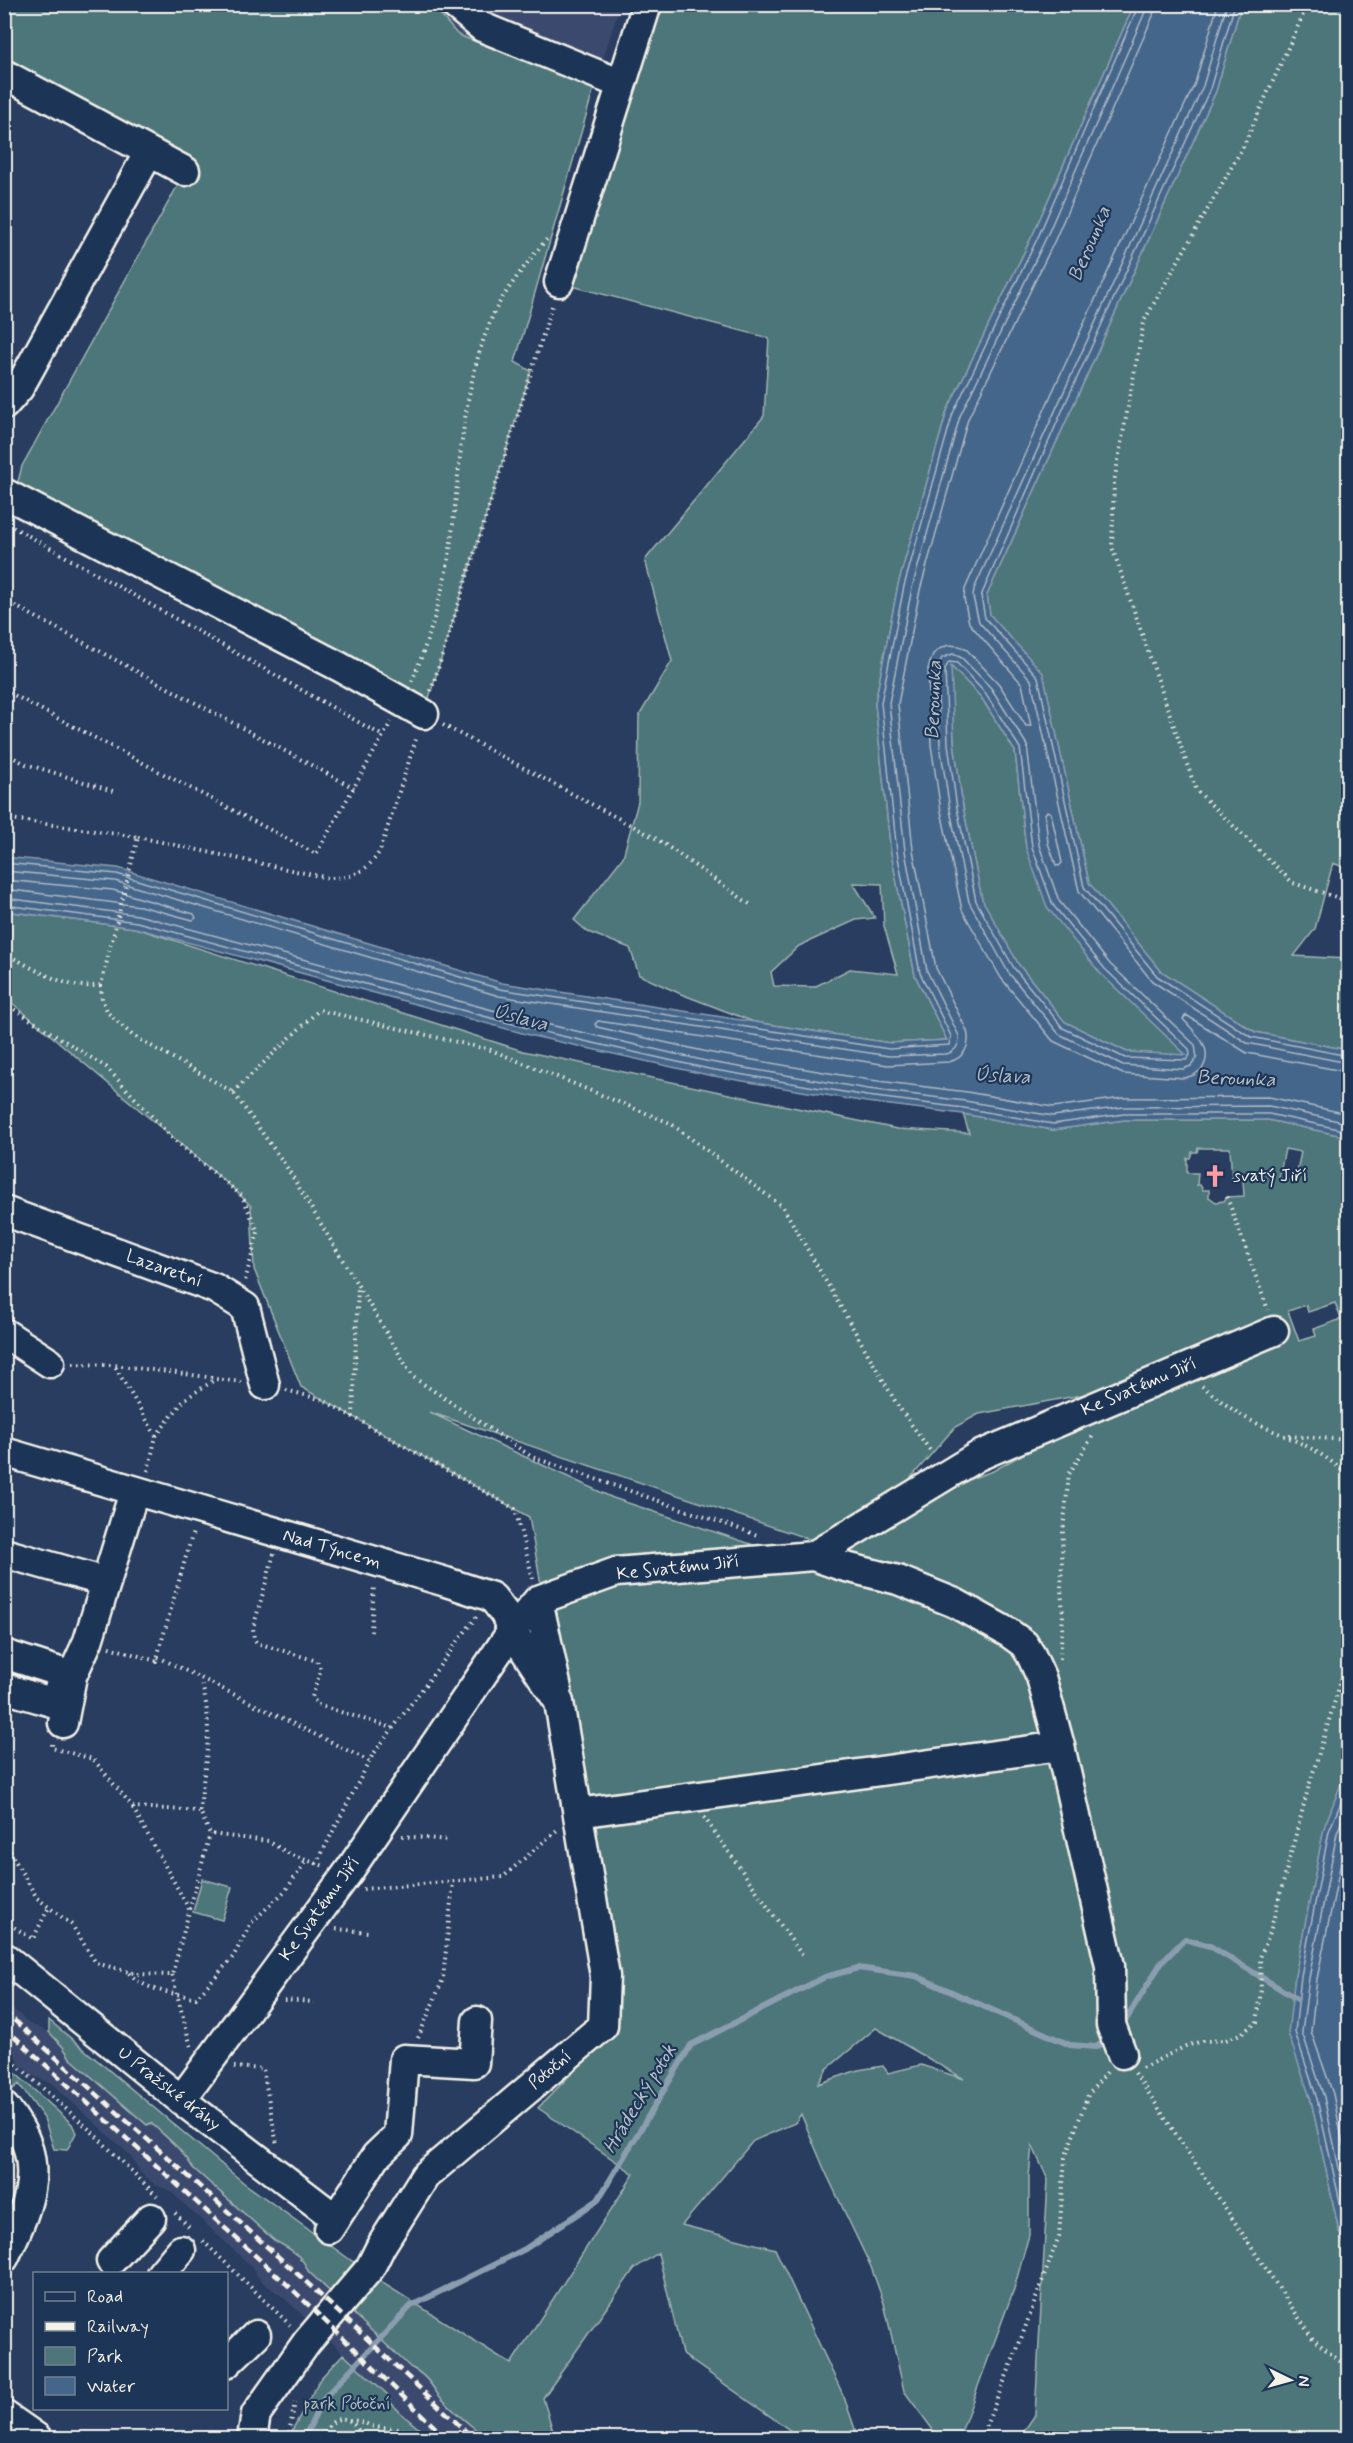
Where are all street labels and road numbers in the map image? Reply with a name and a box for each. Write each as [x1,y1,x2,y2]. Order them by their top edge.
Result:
street label: Lazaretní [123,1244,205,1294]
street label: Ke Svatému Jiří [1078,1352,1200,1422]
street label: Nad Týncem [280,1524,384,1574]
street label: Ke Svatému Jiří [615,1550,741,1586]
street label: Ke Svatému Jiří [274,1852,366,1966]
street label: U Pražské dráhy [113,2041,225,2137]
street label: Potoční [523,2045,577,2095]

